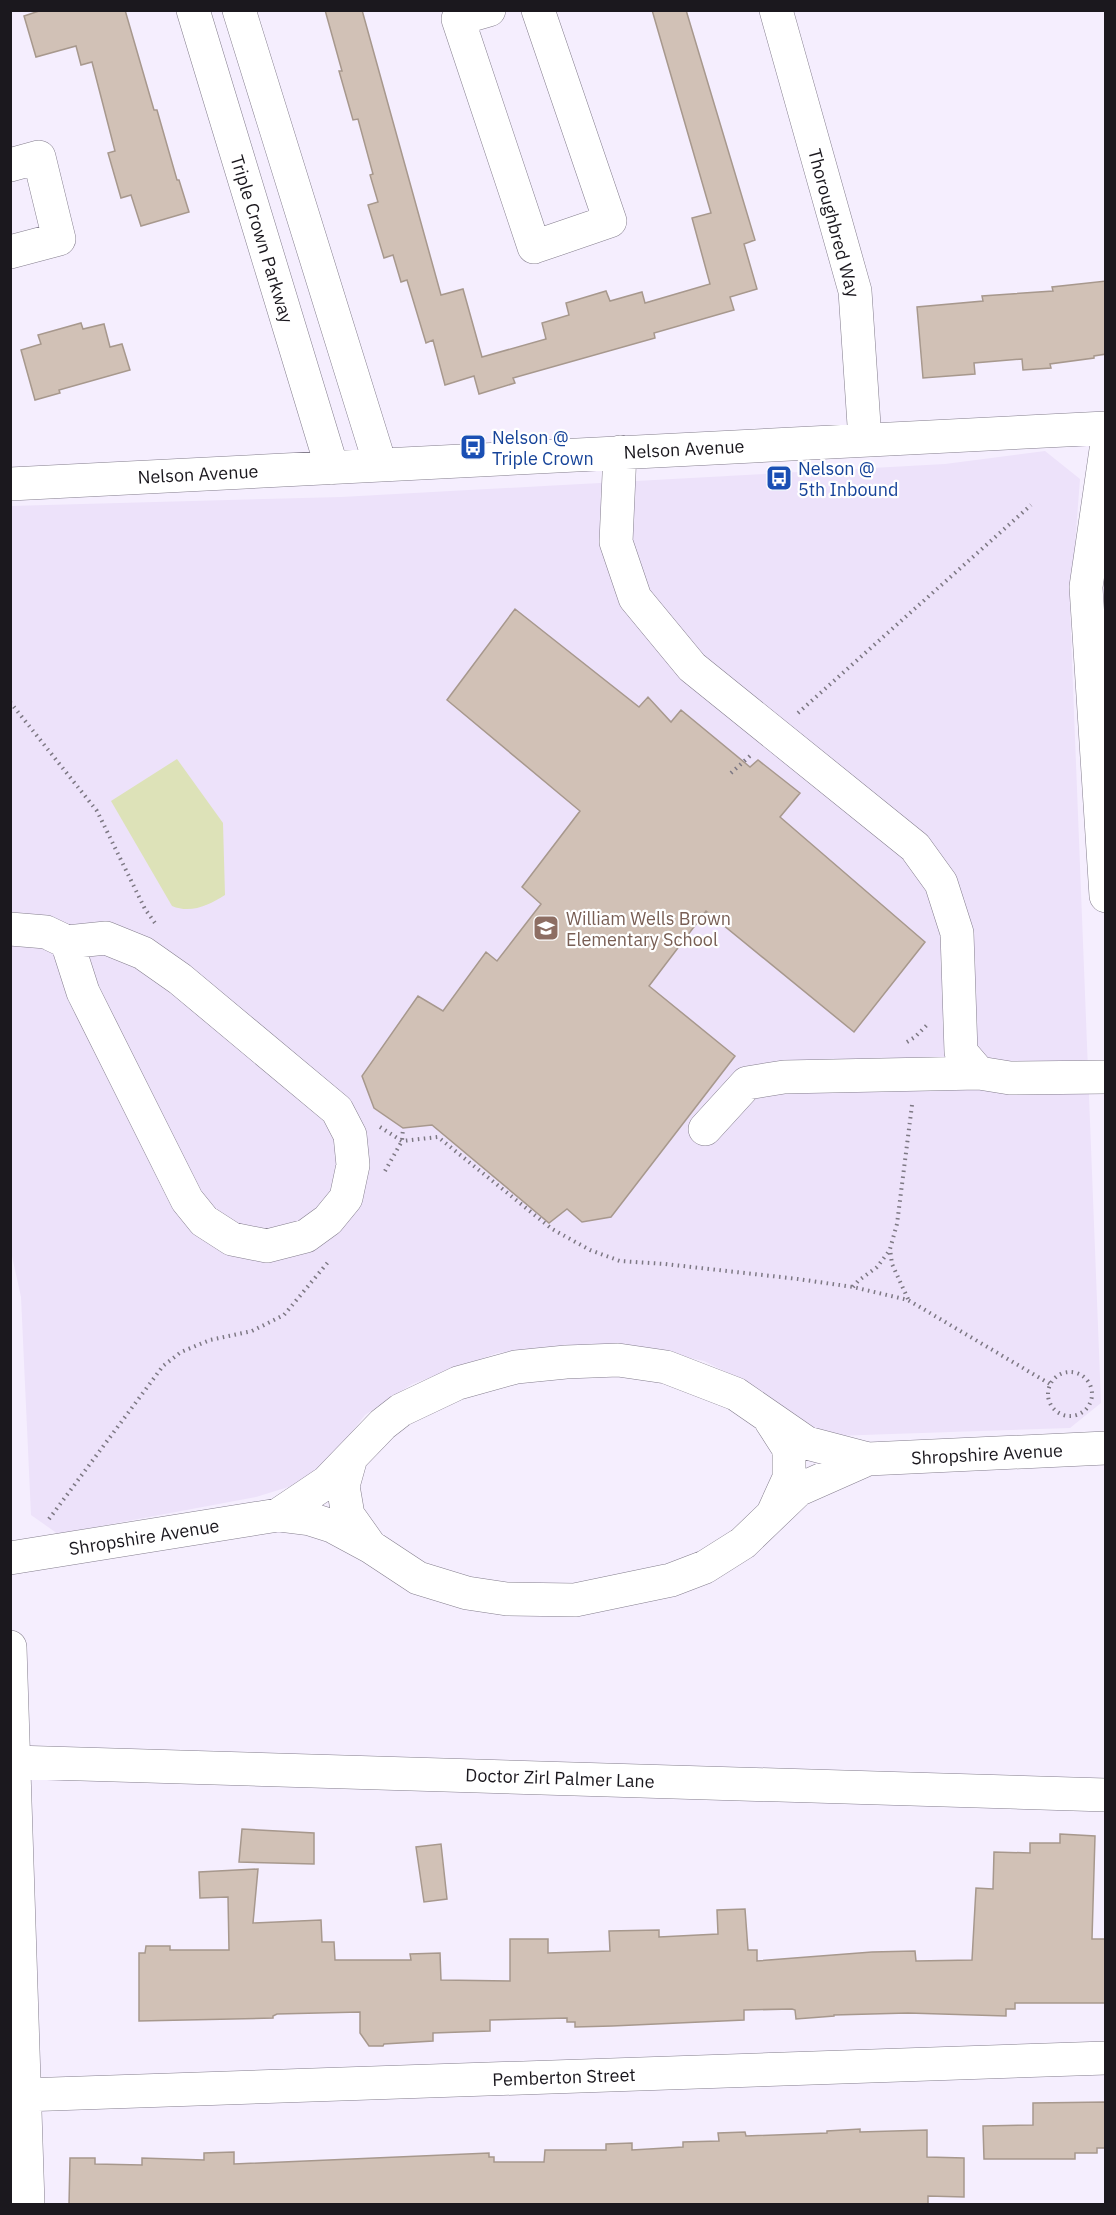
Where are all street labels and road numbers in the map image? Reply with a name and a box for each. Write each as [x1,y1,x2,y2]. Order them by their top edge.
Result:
street label: Thoroughbred Way [803,146,865,300]
street label: Triple Crown Parkway [225,152,299,326]
street label: Nelson Avenue [623,434,745,464]
street label: Nelson Avenue [137,459,259,489]
street label: Shropshire Avenue [911,1439,1064,1469]
street label: Shropshire Avenue [67,1514,221,1560]
street label: Doctor Zirl Palmer Lane [465,1763,655,1793]
street label: Pemberton Street [492,2063,636,2091]

